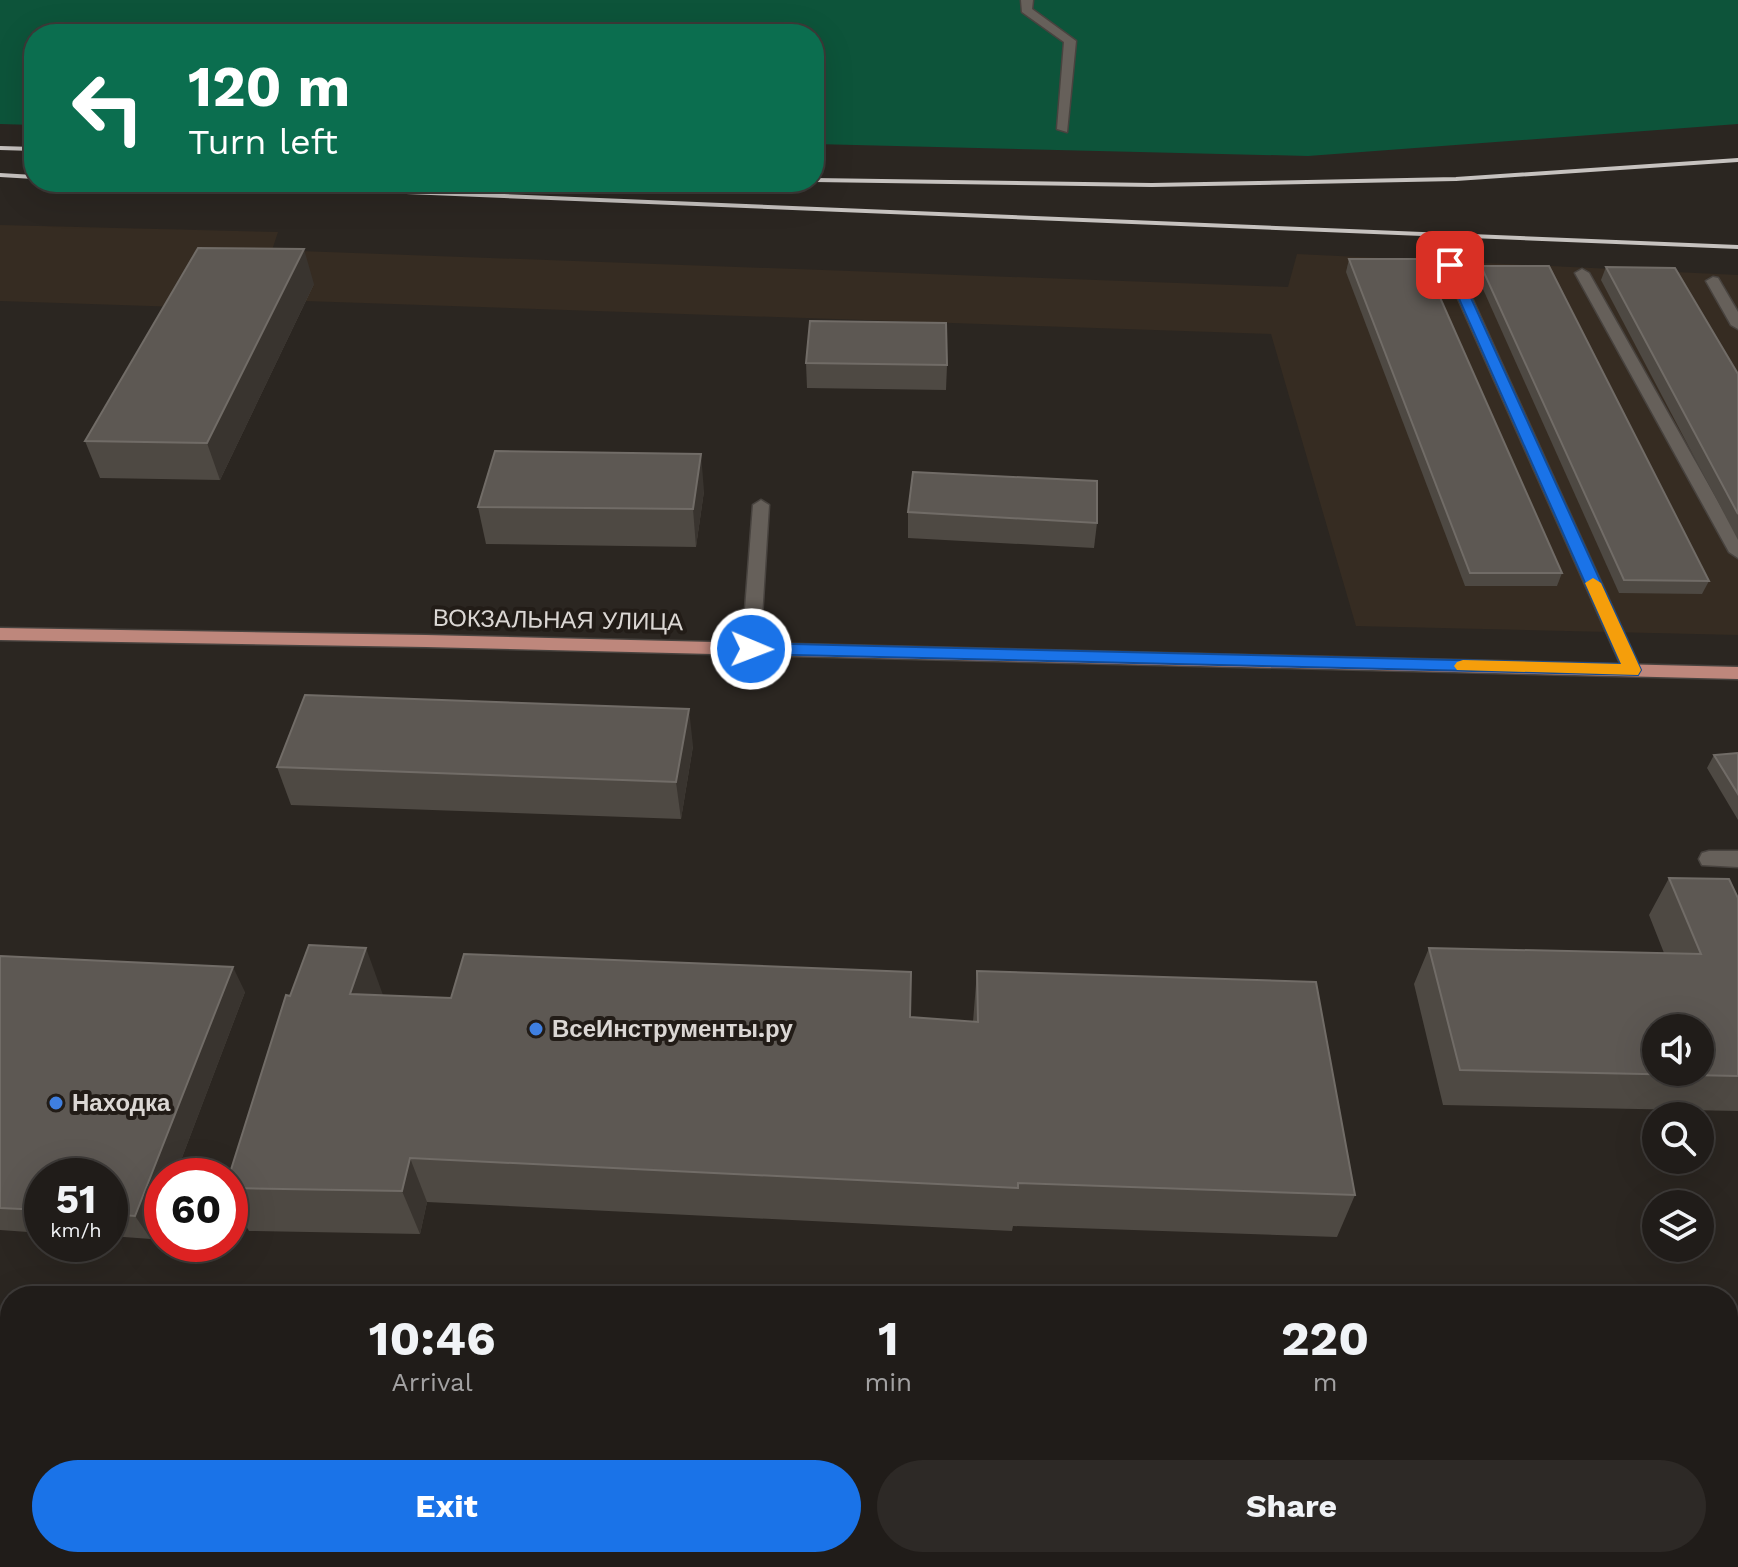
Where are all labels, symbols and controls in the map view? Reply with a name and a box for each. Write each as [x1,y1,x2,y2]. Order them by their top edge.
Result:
text: 120 m [188,54,350,120]
icon: left [56,56,160,160]
text: Turn left [188,121,338,163]
pin [1416,231,1484,299]
icon: arrive [1428,243,1472,287]
street label: ВОКЗАЛЬНАЯ УЛИЦА [433,604,683,636]
position arrow [709,607,793,691]
map controls [1642,1014,1714,1262]
button: sound [1642,1014,1714,1086]
place label: ВсеИнструменты.ру [552,1015,793,1043]
marker: ВсеИнструменты.ру [527,1020,545,1038]
place label: Находка [72,1089,171,1117]
marker: Находка [47,1094,65,1112]
button: search [1642,1102,1714,1174]
speed limit sign: 60 [144,1158,248,1262]
text: 51 [56,1176,96,1223]
button: layers [1642,1190,1714,1262]
text: km/h [50,1218,102,1242]
text: 10:46 [369,1310,496,1367]
text: 1 [878,1310,899,1367]
text: 220 [1281,1310,1369,1367]
text: Arrival [392,1367,473,1397]
text: min [864,1367,912,1397]
text: m [1313,1367,1337,1397]
button: Exit [32,1460,861,1552]
button: Share [877,1460,1706,1552]

